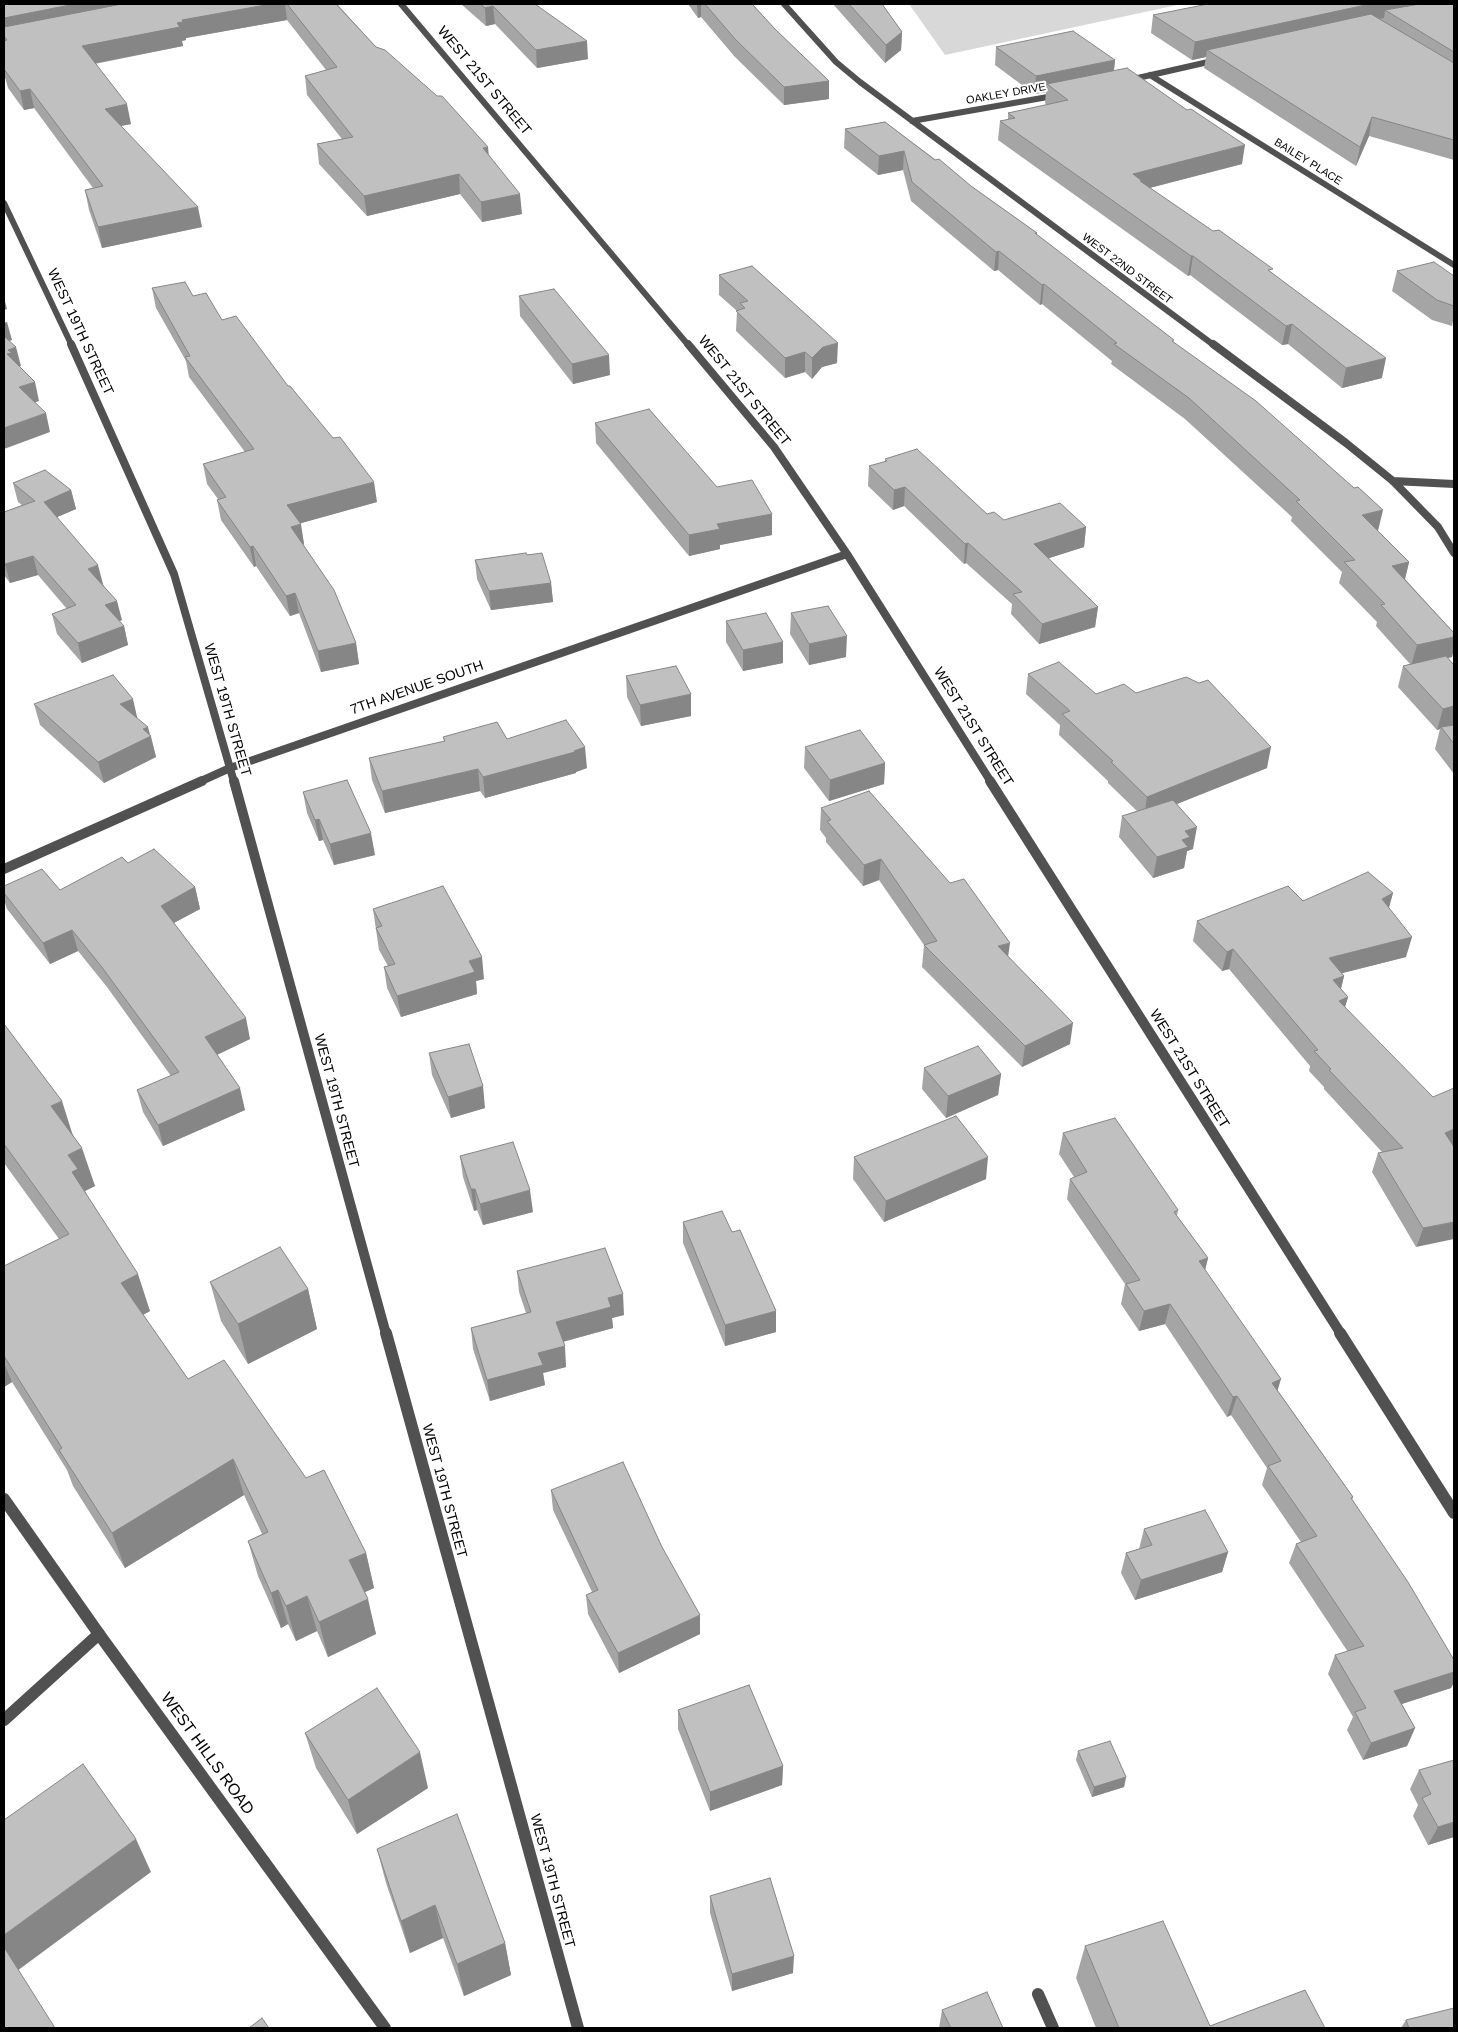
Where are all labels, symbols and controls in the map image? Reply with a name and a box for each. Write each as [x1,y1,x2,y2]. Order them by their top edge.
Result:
street label: WEST 21ST STREET [434,23,534,139]
street label: OAKLEY DRIVE [965,80,1047,108]
street label: BAILEY PLACE [1272,136,1344,188]
street label: WEST 22ND STREET [1079,231,1175,307]
street label: WEST 19TH STREET [43,266,117,398]
street label: WEST 21ST STREET [694,333,794,449]
street label: WEST 19TH STREET [200,642,254,778]
street label: 7TH AVENUE SOUTH [348,657,486,719]
street label: WEST 21ST STREET [930,664,1016,790]
street label: WEST 21ST STREET [1146,1006,1232,1132]
street label: WEST 19TH STREET [310,1032,362,1170]
street label: WEST 19TH STREET [418,1422,470,1560]
street label: WEST HILLS ROAD [156,1689,258,1819]
street label: WEST 19TH STREET [526,1812,578,1950]

